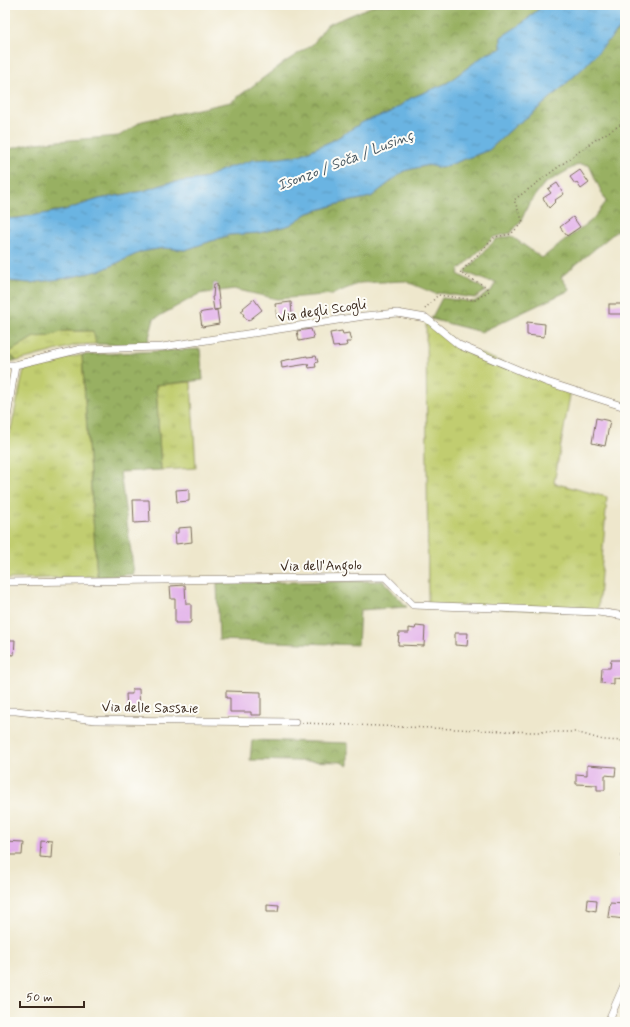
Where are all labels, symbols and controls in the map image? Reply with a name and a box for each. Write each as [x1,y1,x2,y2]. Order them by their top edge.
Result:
water label: Isonzo / Soča / Lusinç [275,126,417,196]
street label: Via degli Scogli [277,295,368,329]
street label: Via dell'Angolo [280,556,362,578]
street label: Via delle Sassaie [101,698,199,718]
scale bar [20,983,84,1009]
text: 50 m [26,990,53,1006]

